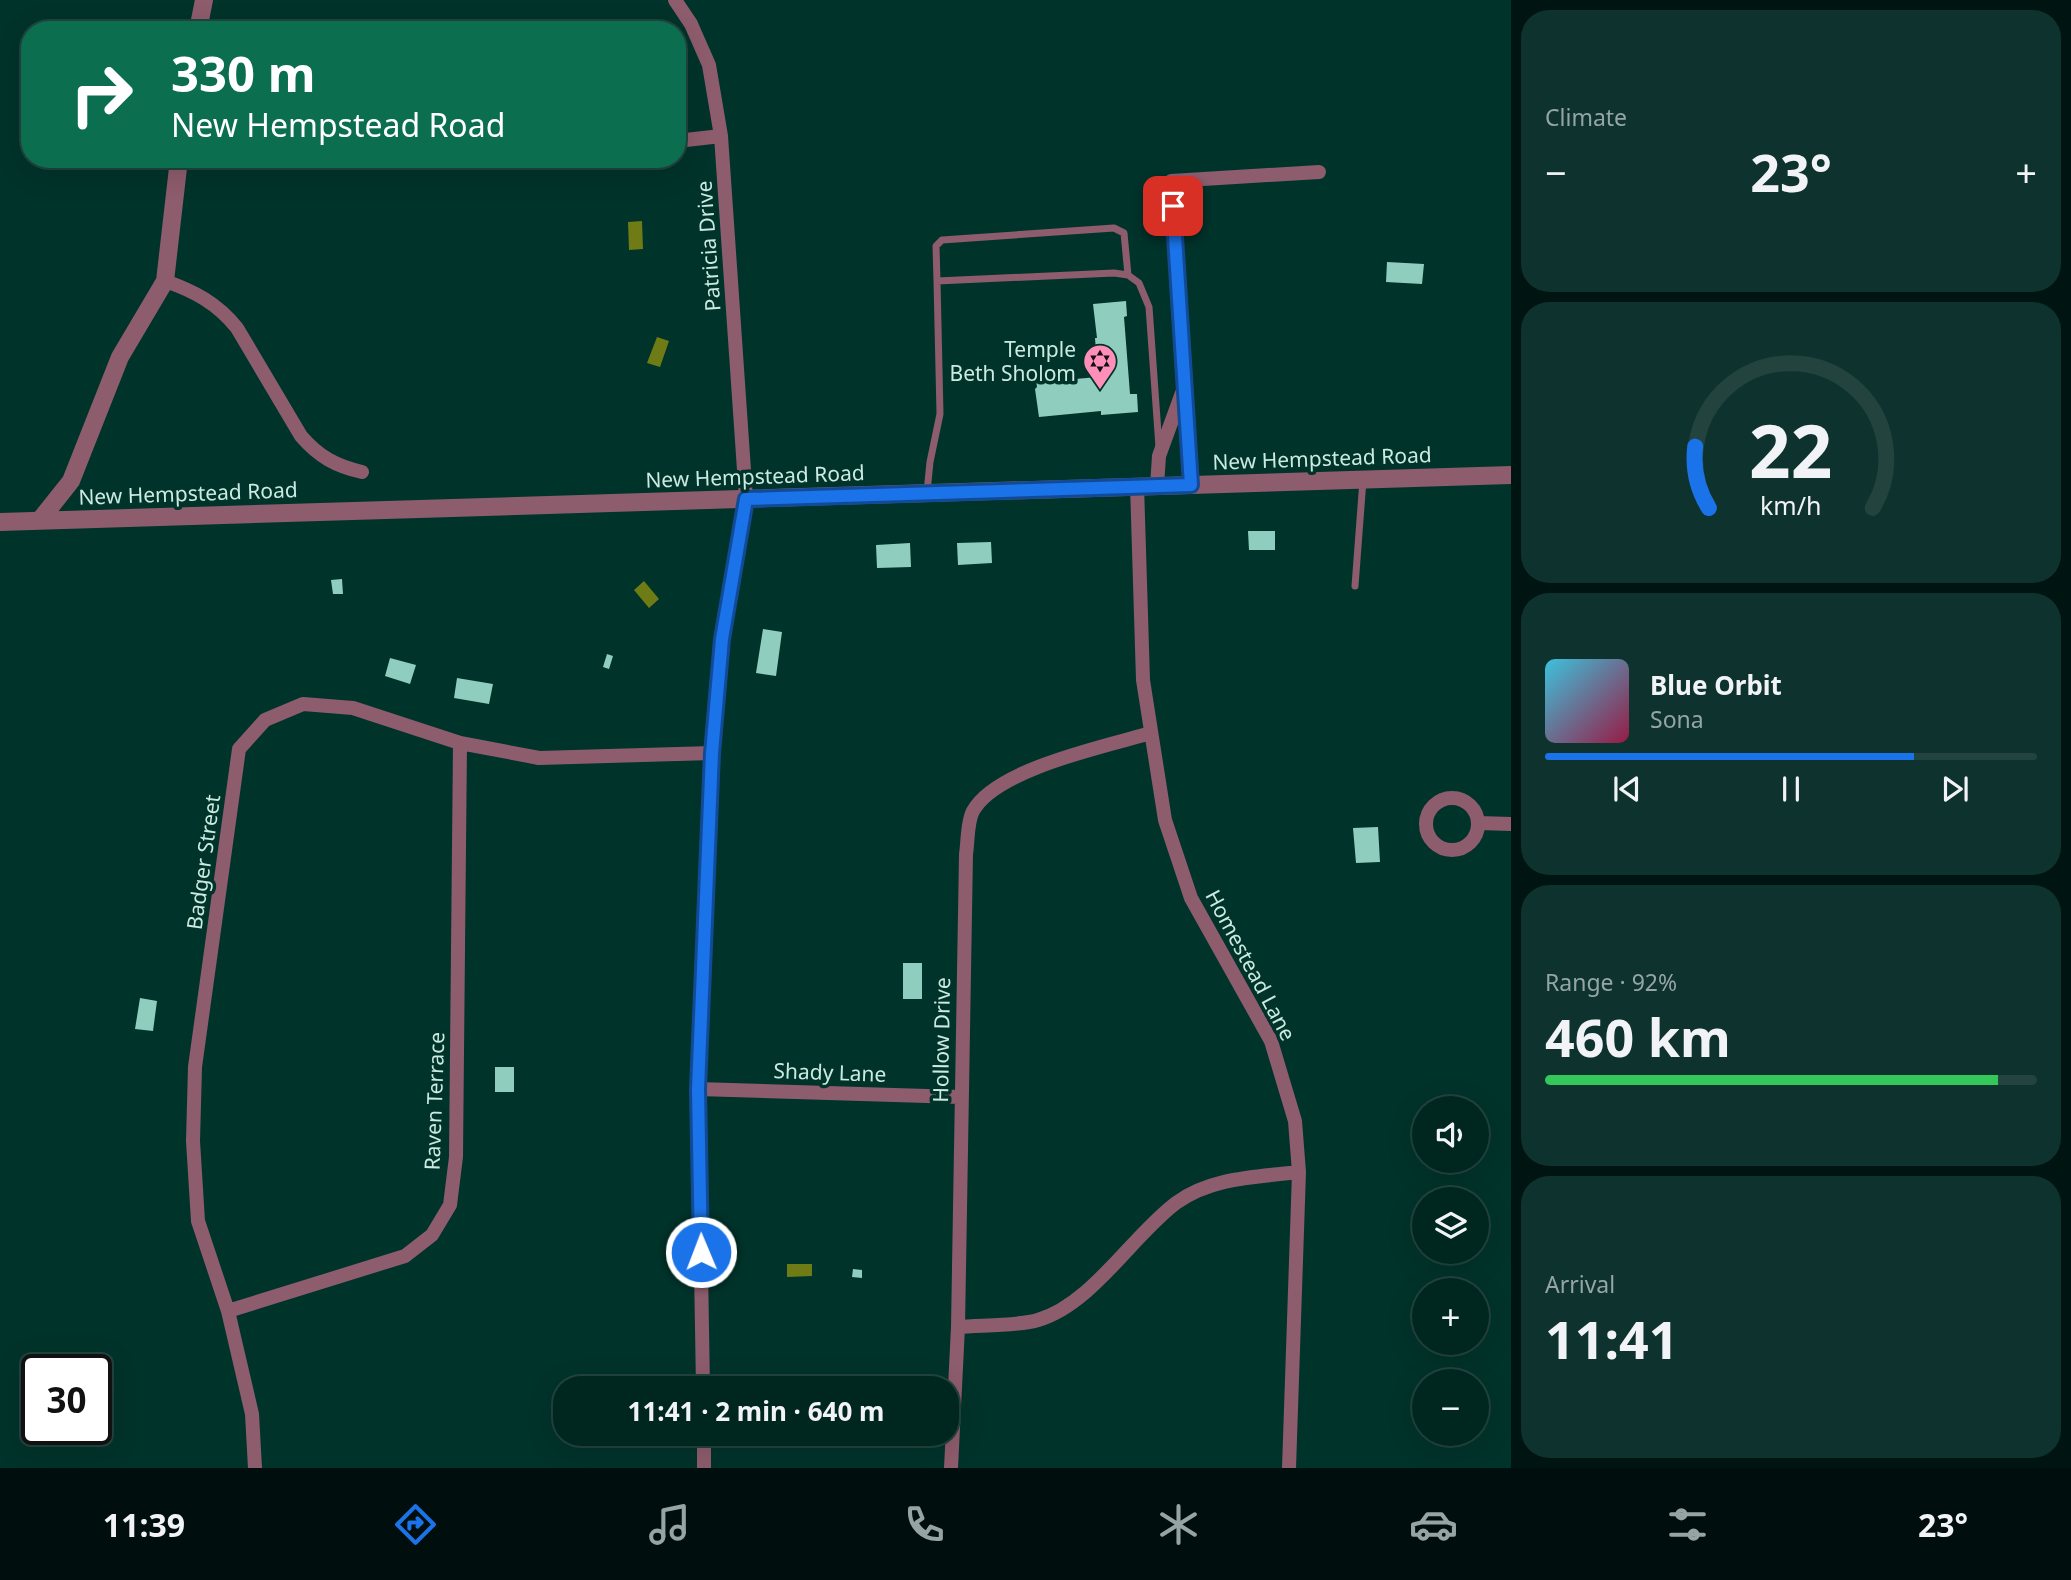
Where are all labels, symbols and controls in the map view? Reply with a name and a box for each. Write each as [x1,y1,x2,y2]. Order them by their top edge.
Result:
text: 330 m [171,40,316,106]
icon: right [56,49,147,140]
text: Climate [1545,101,1627,133]
text: New Hempstead Road [171,103,505,146]
text: 23° [1750,136,1832,207]
text: − [1545,146,1567,198]
text: + [2015,146,2037,198]
pin [1143,176,1203,236]
street label: Patricia Drive [689,180,727,312]
icon: arrive [1154,187,1192,225]
place label: Temple Beth Sholom [950,335,1076,387]
synagogue icon: Temple Beth Sholom [1081,342,1119,391]
text: 22 [1749,401,1833,500]
street label: New Hempstead Road [1212,440,1432,476]
street label: New Hempstead Road [645,458,865,494]
street label: New Hempstead Road [78,475,298,511]
text: km/h [1760,488,1822,522]
text: Blue Orbit [1650,667,1782,703]
text: Sona [1650,703,1704,735]
icon: previous [1608,770,1646,808]
icon: pause [1772,770,1810,808]
icon: next [1936,770,1974,808]
street label: Badger Street [180,792,226,931]
street label: Homestead Lane [1199,885,1303,1045]
text: Range · 92% [1545,966,1677,998]
street label: Hollow Drive [926,977,956,1103]
text: 460 km [1545,1001,1731,1072]
street label: Raven Terrace [418,1031,450,1171]
street label: Shady Lane [773,1056,887,1088]
map controls [1412,1096,1489,1446]
button: sound [1412,1096,1489,1173]
button: layers [1412,1187,1489,1264]
position arrow [664,1215,738,1289]
text: Arrival [1545,1268,1615,1300]
button: + [1412,1278,1489,1355]
text: 11:41 [1545,1303,1679,1374]
speed limit sign: 30 [21,1354,112,1445]
button: − [1412,1369,1489,1446]
text: 11:41 · 2 min · 640 m [628,1393,884,1429]
icon: directions [391,1500,440,1549]
icon: music [645,1500,694,1549]
icon: phone [900,1500,949,1549]
icon: climate [1154,1500,1203,1549]
icon: car [1409,1500,1458,1549]
icon: filters [1663,1500,1712,1549]
text: 11:39 [103,1503,185,1546]
text: 23° [1918,1503,1968,1546]

